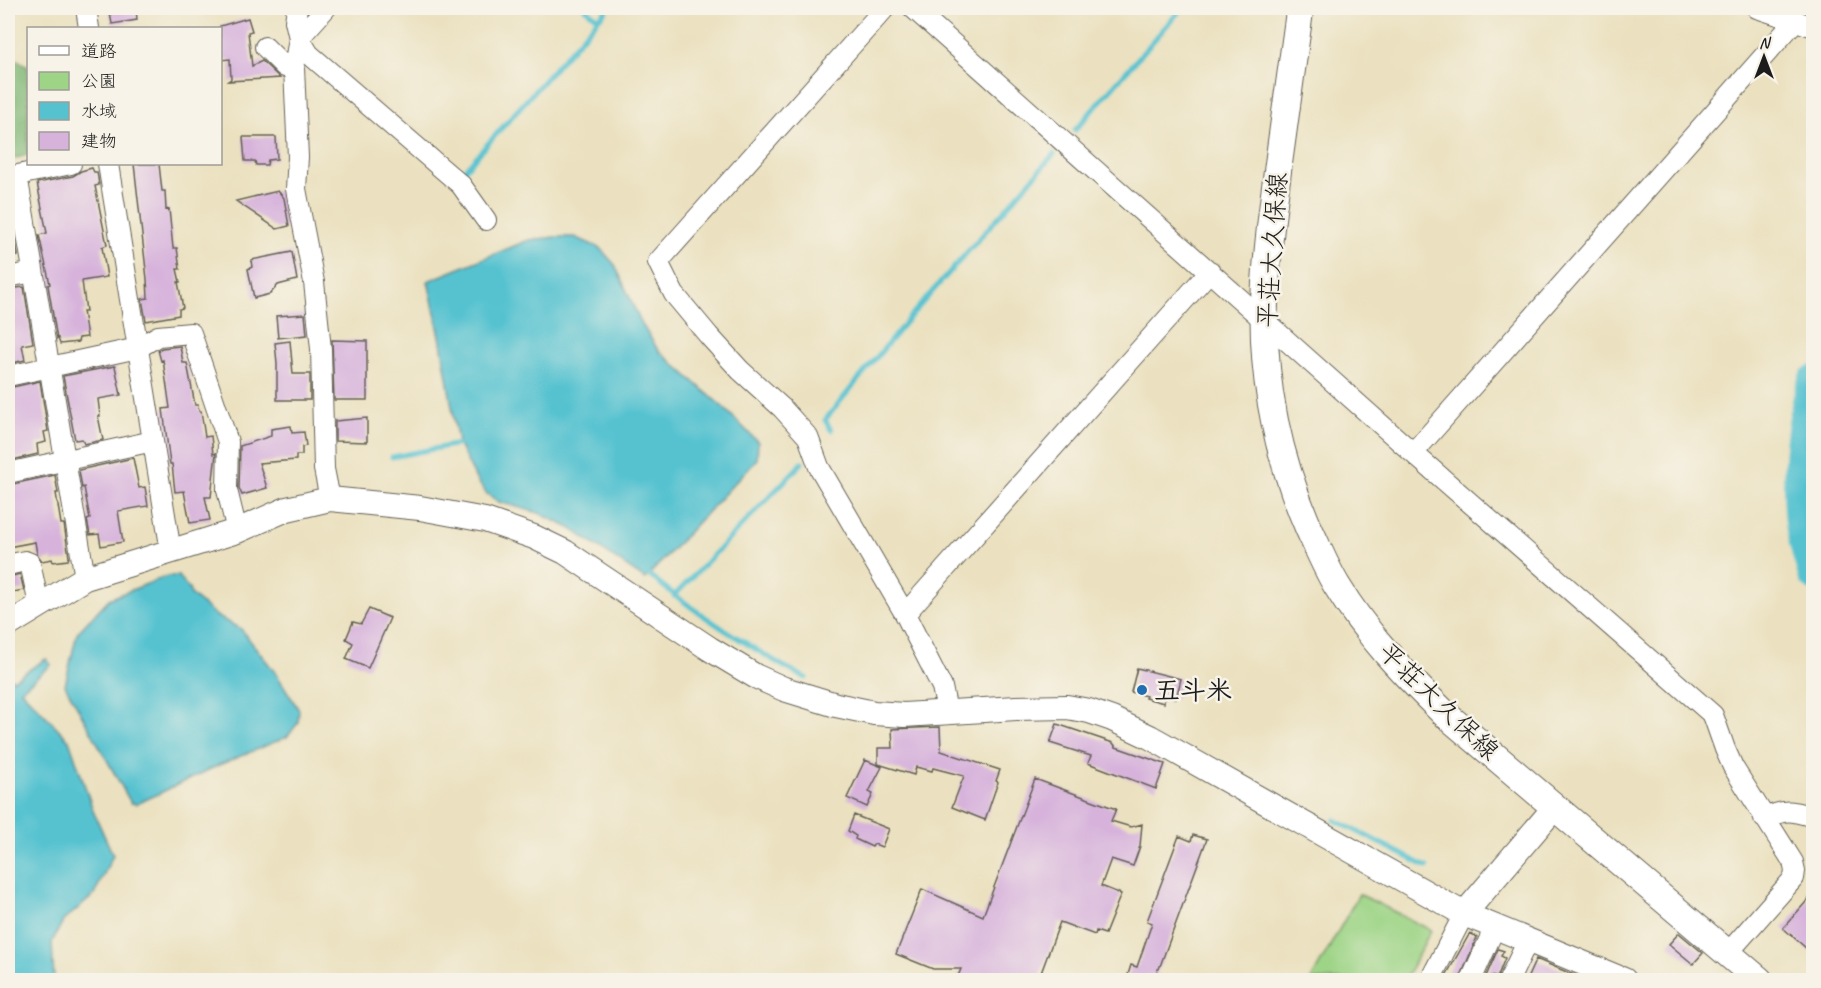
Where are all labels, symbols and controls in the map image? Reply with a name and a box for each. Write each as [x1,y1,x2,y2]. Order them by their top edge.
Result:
legend [27,27,222,165]
north arrow [1734,27,1794,87]
text: N [1759,33,1772,53]
text: 道路 [81,40,117,62]
text: 公園 [81,70,117,92]
text: 水域 [81,100,117,122]
text: 建物 [81,130,117,152]
street label: 平荘大久保線 [1251,171,1294,329]
street label: 平荘大久保線 [1371,635,1506,767]
place label: 五斗米 [1154,674,1232,707]
marker: 五斗米 [1135,683,1149,697]

